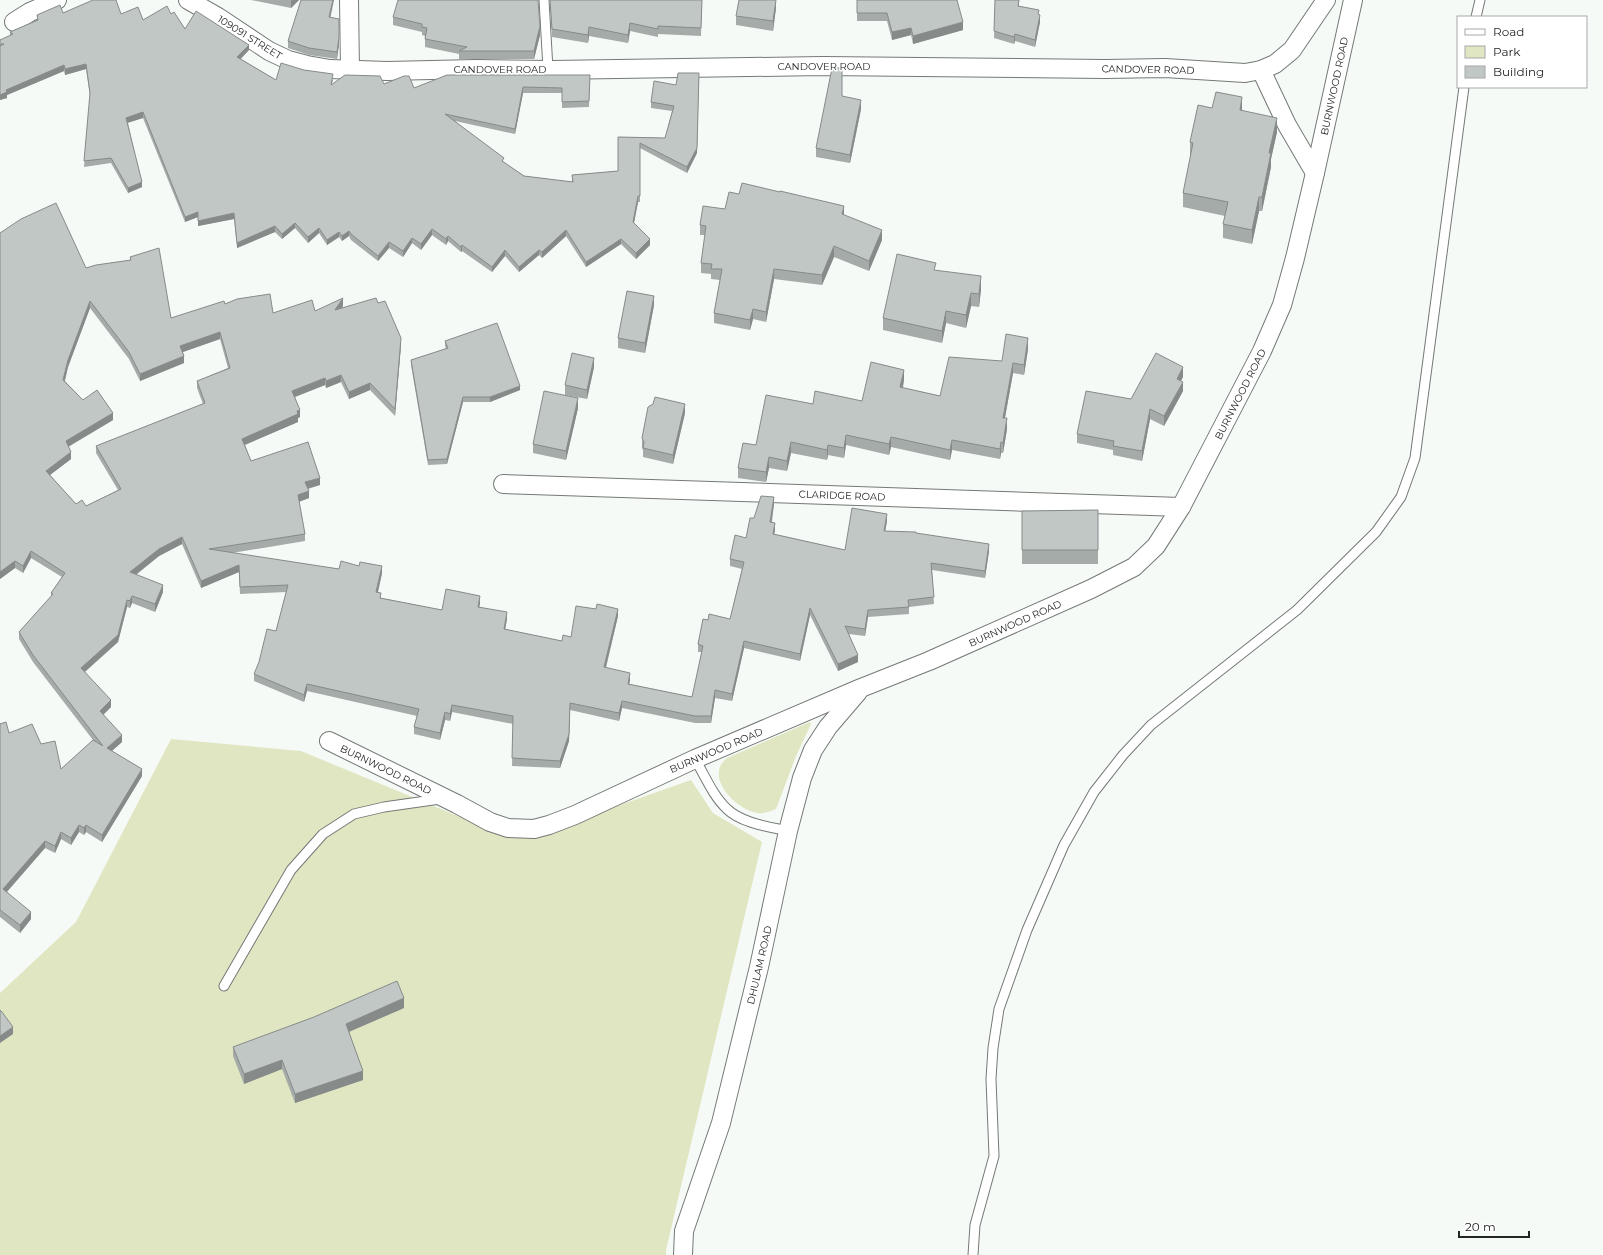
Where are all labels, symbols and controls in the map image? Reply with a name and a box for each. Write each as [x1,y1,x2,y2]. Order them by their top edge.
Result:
street label: 109091 STREET [215,12,285,63]
legend [1457,16,1587,88]
text: Road [1493,24,1524,39]
street label: BURNWOOD ROAD [1318,36,1351,136]
text: Park [1493,44,1521,59]
street label: CANDOVER ROAD [778,60,870,73]
street label: CANDOVER ROAD [1101,62,1195,77]
street label: CANDOVER ROAD [454,63,546,76]
text: Building [1493,64,1544,79]
street label: BURNWOOD ROAD [1212,347,1269,442]
street label: CLARIDGE ROAD [798,487,886,504]
street label: BURNWOOD ROAD [967,597,1064,650]
street label: BURNWOOD ROAD [668,725,765,776]
street label: BURNWOOD ROAD [338,742,434,797]
street label: DHULAM ROAD [744,924,775,1006]
scale bar [1459,1213,1529,1239]
text: 20 m [1465,1219,1496,1234]

